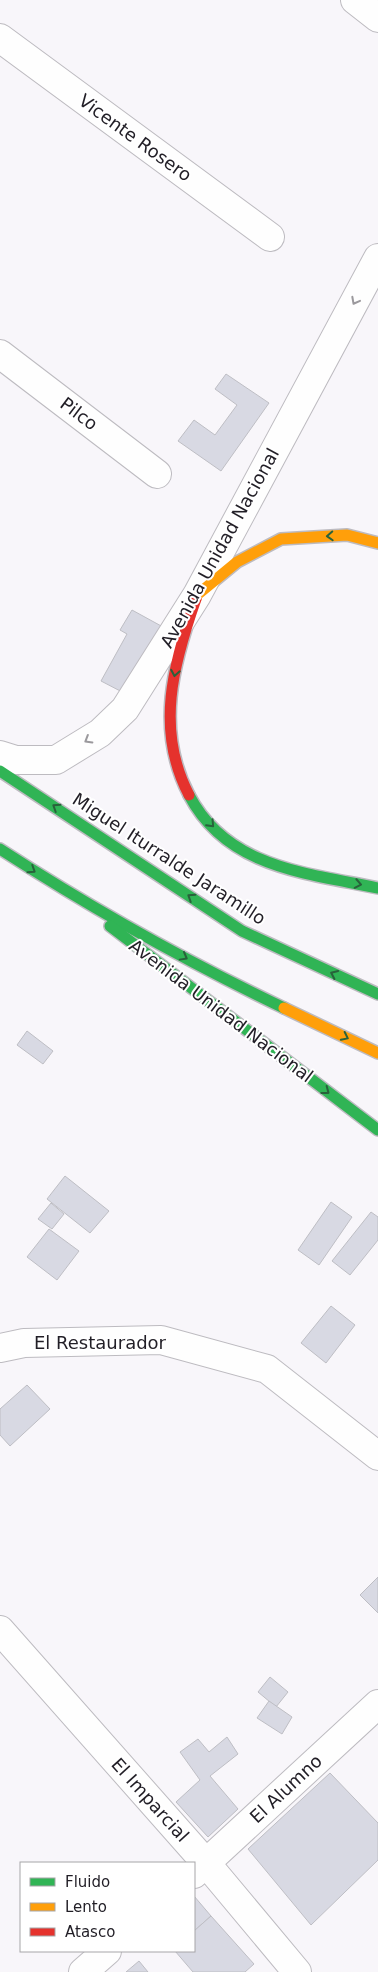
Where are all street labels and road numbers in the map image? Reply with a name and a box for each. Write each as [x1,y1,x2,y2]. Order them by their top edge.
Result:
street label: Vicente Rosero [75,90,196,186]
street label: Pilco [56,393,102,434]
street label: Avenida Unidad Nacional [156,444,283,651]
street label: Miguel Iturralde Jaramillo [69,788,270,929]
street label: Avenida Unidad Nacional [125,935,317,1087]
street label: El Restaurador [34,1332,167,1353]
street label: El Alumno [245,1750,326,1827]
street label: El Imparcial [107,1754,193,1846]

